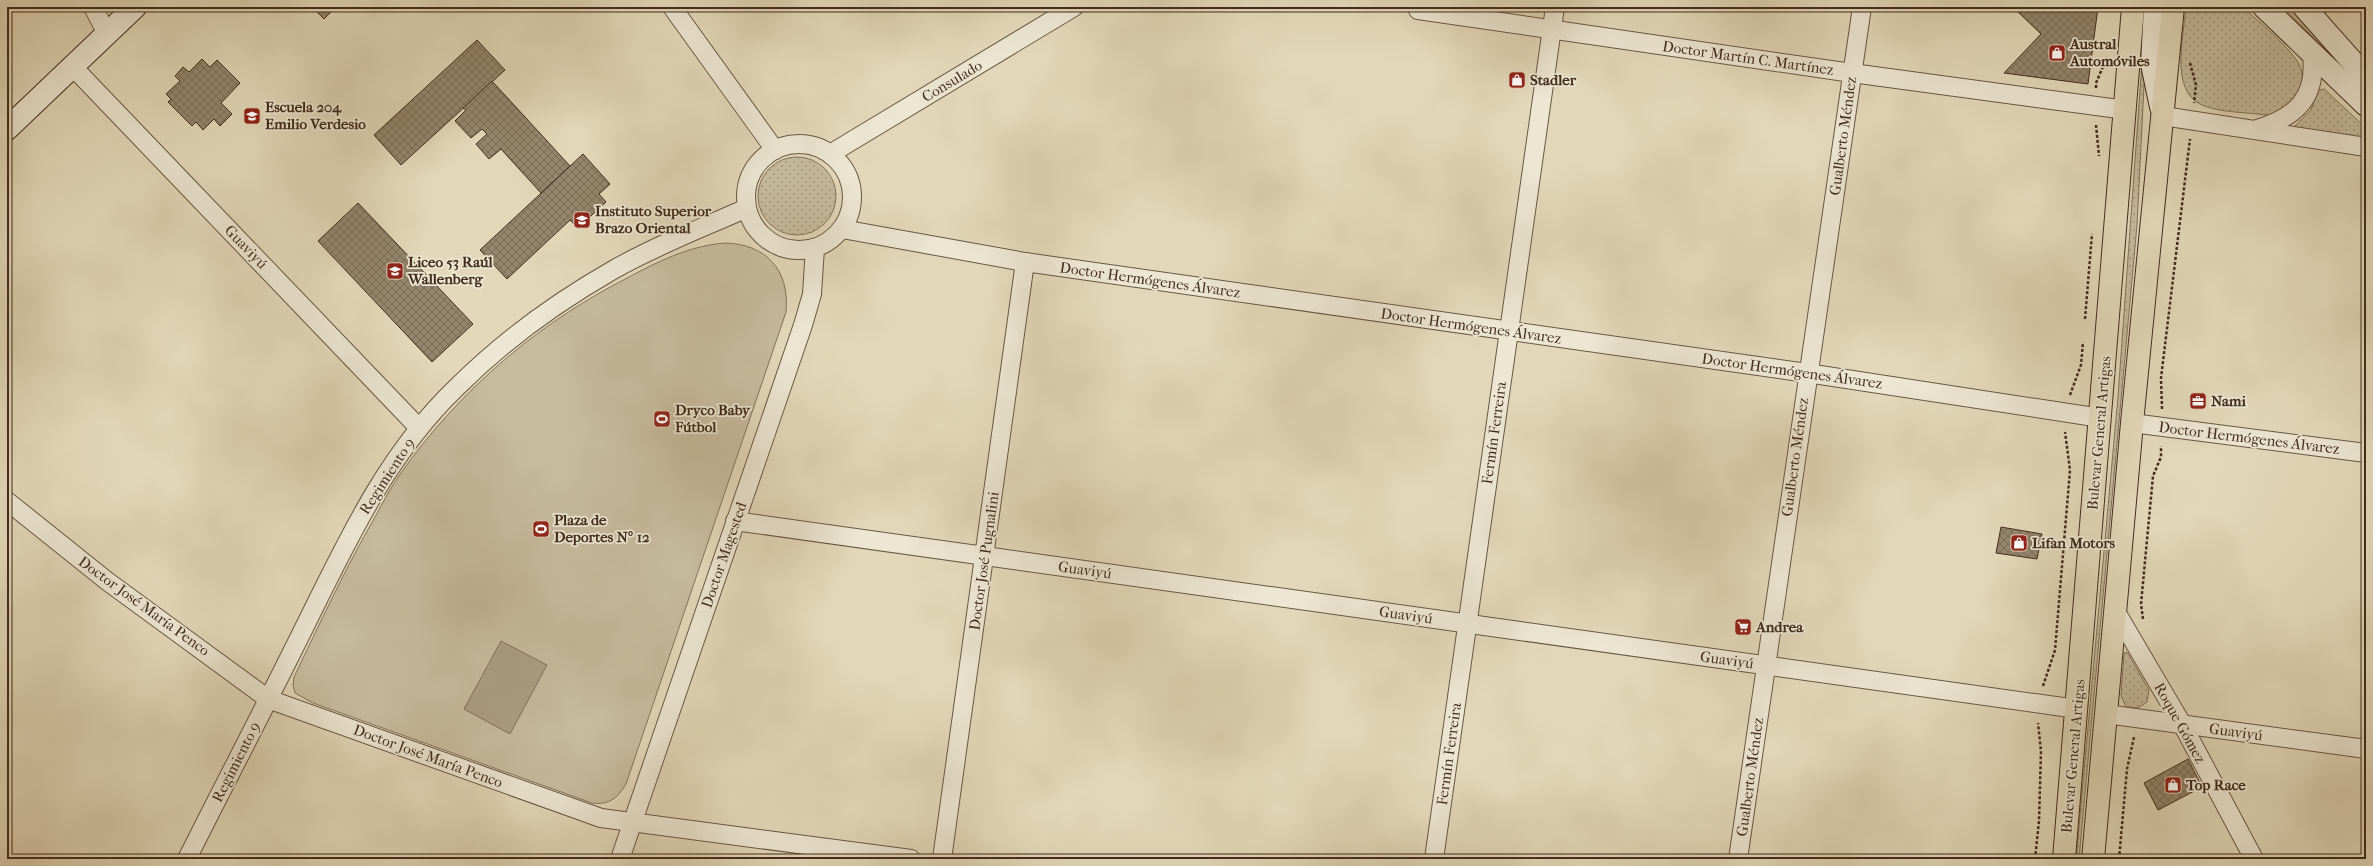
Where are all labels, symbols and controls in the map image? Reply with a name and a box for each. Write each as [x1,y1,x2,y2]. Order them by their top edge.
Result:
place label: Austral Automóviles [2069,35,2150,70]
street label: Doctor Martín C. Martínez [1661,37,1835,79]
shop icon: Austral Automóviles [2047,43,2067,63]
street label: Consulado [919,56,986,106]
shop icon: Stadler [1507,70,1527,90]
place label: Stadler [1530,71,1577,89]
street label: Gualberto Méndez [1826,75,1860,197]
place label: Escuela 204 Emilio Verdesio [265,98,366,133]
school or university icon: Escuela 204 Emilio Verdesio [242,106,262,126]
place label: Instituto Superior Brazo Oriental [595,202,712,237]
school or university icon: Instituto Superior Brazo Oriental [572,210,592,230]
street label: Guaviyú [221,221,272,273]
place label: Liceo 53 Raúl Wallenberg [407,253,494,288]
street label: Doctor Hermógenes Álvarez [1059,258,1242,302]
school or university icon: Liceo 53 Raúl Wallenberg [385,261,405,281]
street label: Doctor Hermógenes Álvarez [1380,304,1563,348]
street label: Doctor Hermógenes Álvarez [1701,349,1884,393]
street label: Bulevar General Artigas [2083,355,2115,511]
street label: Fermín Ferreira [1478,379,1510,486]
office icon: Nami [2188,391,2208,411]
place label: Nami [2211,392,2246,410]
street label: Gualberto Méndez [1778,396,1812,518]
place label: Dryco Baby Fútbol [674,401,751,436]
sports icon: Dryco Baby Fútbol [652,409,672,429]
street label: Doctor Hermógenes Álvarez [2157,418,2341,458]
street label: Regimiento 9 [356,434,418,518]
street label: Doctor José Pugnalini [965,490,1003,632]
street label: Doctor Magested [697,499,751,610]
place label: Plaza de Deportes Nº 12 [554,511,650,546]
sports icon: Plaza de Deportes Nº 12 [531,519,551,539]
shop icon: Lifan Motors [2009,533,2029,553]
place label: Lifan Motors [2032,534,2116,552]
street label: Doctor José María Penco [75,552,213,660]
street label: Guaviyú [1057,557,1113,583]
street label: Guaviyú [1378,602,1434,628]
supermarket icon: Andrea [1733,617,1753,637]
place label: Andrea [1755,618,1804,636]
street label: Guaviyú [1699,647,1755,673]
street label: Bulevar General Artigas [2057,678,2089,834]
street label: Roque Gómez [2150,679,2210,767]
street label: Fermín Ferreira [1433,700,1465,807]
street label: Gualberto Méndez [1733,716,1767,838]
street label: Regimiento 9 [208,719,264,805]
street label: Guaviyú [2208,719,2264,745]
street label: Doctor José María Penco [351,721,506,792]
shop icon: Top Race [2163,775,2183,795]
place label: Top Race [2185,776,2246,794]

